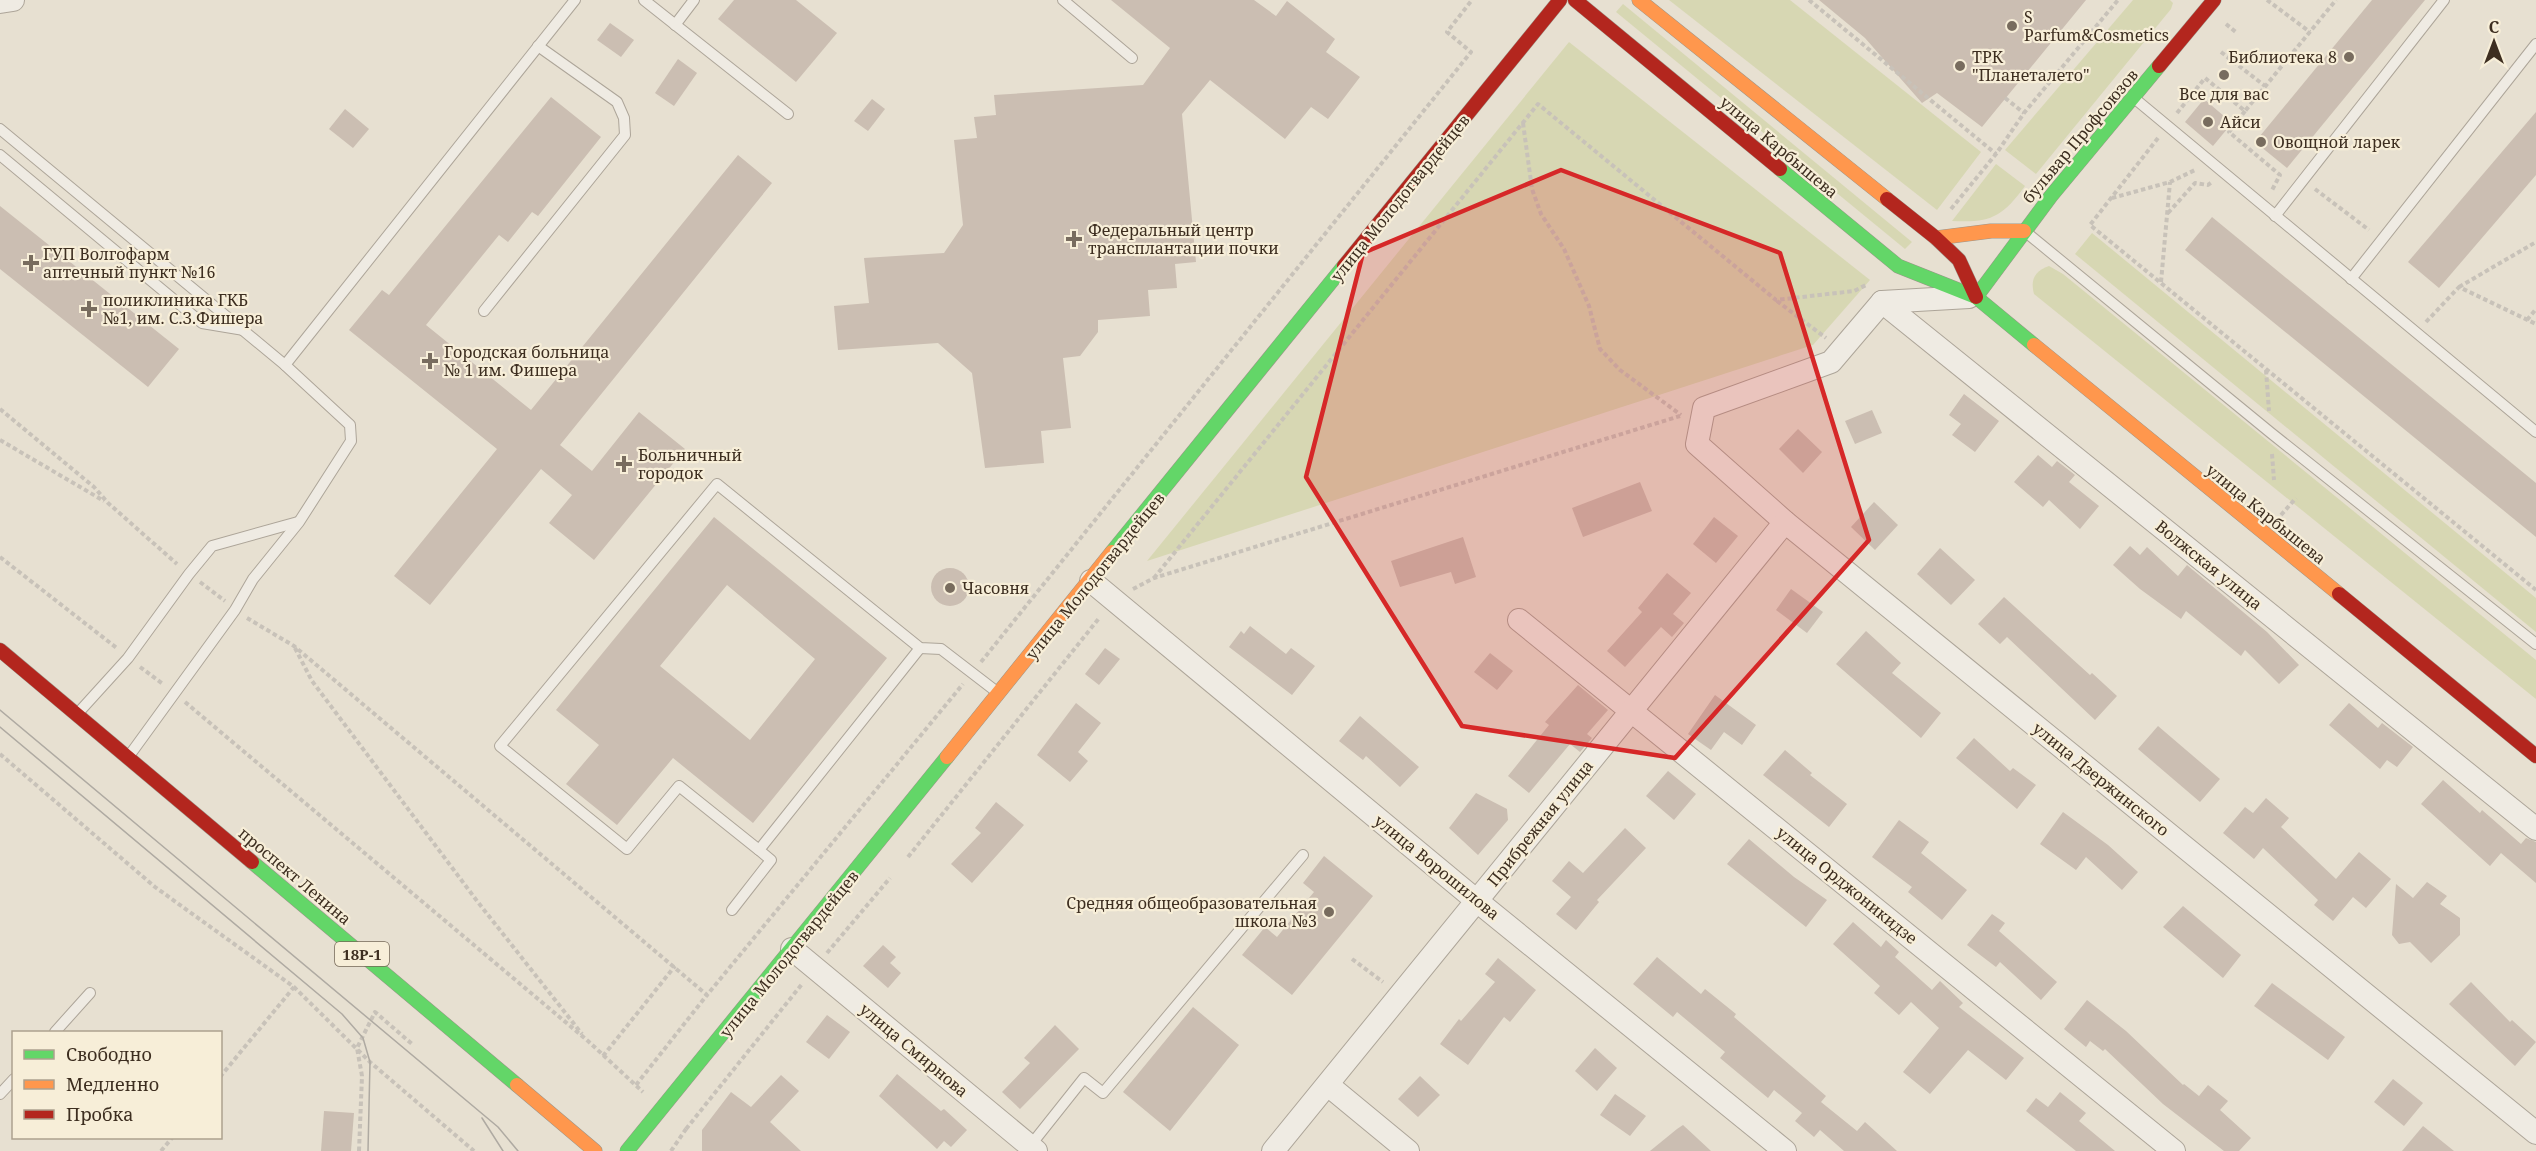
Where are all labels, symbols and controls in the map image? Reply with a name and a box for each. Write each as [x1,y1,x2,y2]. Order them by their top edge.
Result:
place label: S Parfum&Cosmetics [2024,6,2169,46]
north arrow [2464,12,2524,72]
text: С [2489,16,2499,38]
marker: S Parfum&Cosmetics [2005,19,2019,33]
place label: ТРК "Планеталето" [1972,46,2090,86]
place label: Библиотека 8 [2228,46,2337,68]
marker: Библиотека 8 [2342,50,2356,64]
marker: ТРК "Планеталето" [1953,59,1967,73]
street label: бульвар Профсоюзов [2017,64,2143,208]
marker: Все для вас [2217,68,2231,82]
place label: Все для вас [2179,83,2269,105]
street label: улица Карбышева [1715,91,1843,203]
street label: улица Молодогвардейцев [1326,110,1474,286]
place label: Айси [2220,111,2261,133]
marker: Айси [2201,115,2215,129]
place label: Овощной ларек [2273,131,2401,153]
marker: Овощной ларек [2254,135,2268,149]
place label: Федеральный центр трансплантации почки [1088,219,1279,259]
marker: Федеральный центр трансплантации почки [1065,230,1083,248]
place label: ГУП Волгофарм аптечный пункт №16 [43,243,216,283]
marker: ГУП Волгофарм аптечный пункт №16 [24,256,38,270]
place label: поликлиника ГКБ №1, им. С.З.Фишера [103,289,263,329]
marker: поликлиника ГКБ №1, им. С.З.Фишера [80,300,98,318]
place label: Городская больница № 1 им. Фишера [444,341,610,381]
marker: Городская больница № 1 им. Фишера [421,352,439,370]
place label: Больничный городок [638,444,742,484]
marker: Больничный городок [615,455,633,473]
street label: улица Карбышева [2201,459,2331,569]
street label: улица Молодогвардейцев [1021,488,1169,664]
street label: Волжская улица [2151,515,2267,615]
place label: Часовня [962,577,1029,599]
marker: Часовня [943,581,957,595]
street label: улица Дзержинского [2028,717,2174,841]
street label: Прибрежная улица [1482,755,1598,891]
street label: улица Ворошилова [1370,809,1504,925]
street label: улица Орджоникидзе [1772,821,1922,949]
street label: проспект Ленина [234,822,356,930]
street label: улица Молодогвардейцев [715,866,863,1042]
place label: Средняя общеобразовательная школа №3 [1066,892,1317,932]
marker: Средняя общеобразовательная школа №3 [1322,905,1336,919]
road number: 18Р-1 [335,942,389,966]
street label: улица Смирнова [855,998,973,1102]
legend [12,1031,222,1139]
text: Свободно [66,1042,152,1066]
text: Медленно [66,1072,159,1096]
text: Пробка [66,1102,133,1126]

